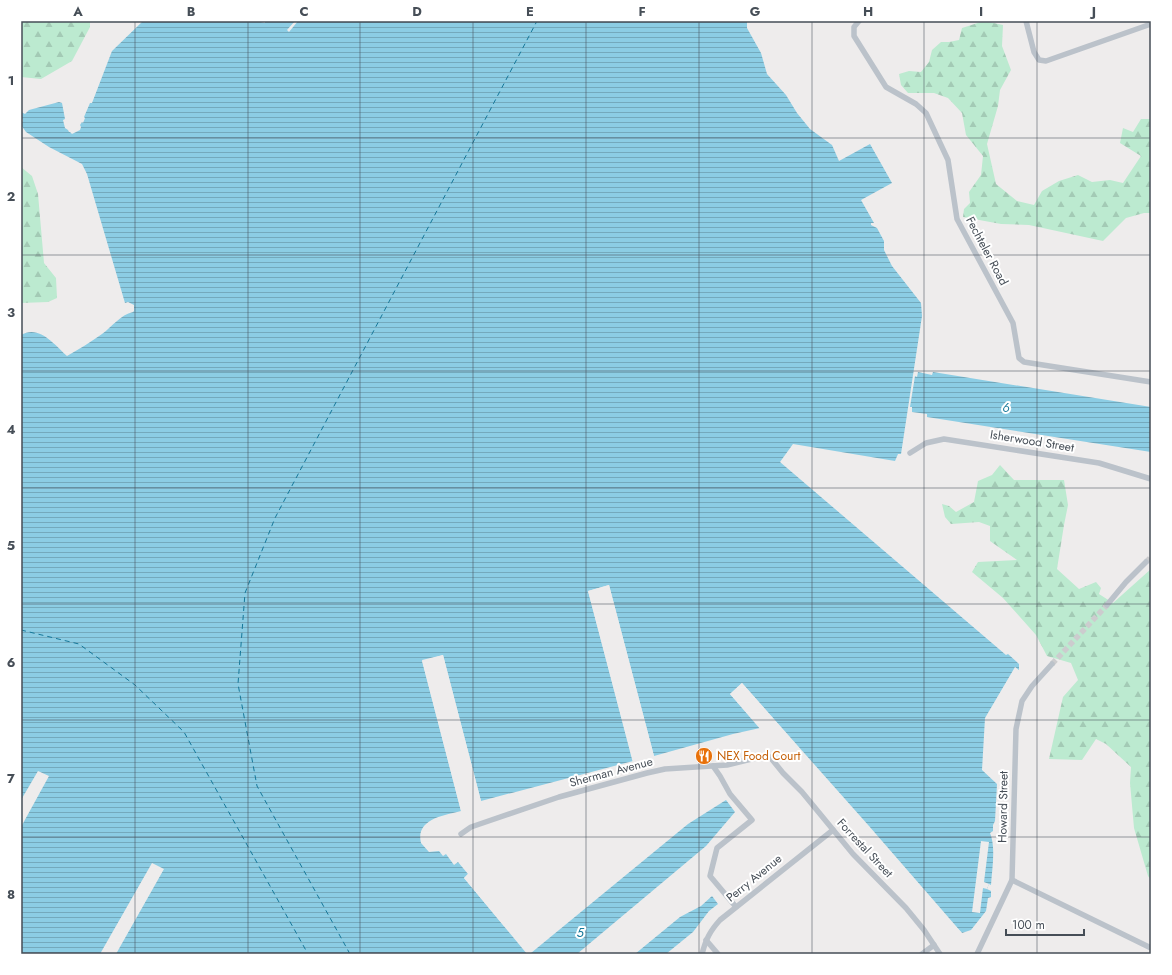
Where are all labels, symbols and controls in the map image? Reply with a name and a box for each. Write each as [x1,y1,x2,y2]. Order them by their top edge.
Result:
text: A [72,2,83,21]
text: B [187,2,196,21]
text: C [299,2,309,21]
text: D [412,2,422,21]
text: E [526,2,534,21]
text: F [638,2,646,21]
text: G [750,2,761,21]
text: H [863,2,873,21]
text: I [979,2,983,21]
text: J [1089,2,1096,21]
text: 1 [8,71,14,90]
text: 2 [7,187,15,206]
street label: Fechteler Road [961,213,1013,289]
text: 3 [7,303,15,322]
water label: 6 [1002,398,1010,417]
text: 4 [6,420,16,439]
street label: Isherwood Street [989,425,1075,457]
text: 5 [7,536,15,555]
text: 6 [7,653,16,672]
restaurant icon: NEX Food Court [694,746,714,766]
place label: NEX Food Court [717,747,801,765]
street label: Sherman Avenue [567,752,655,792]
text: 7 [7,769,15,788]
street label: Howard Street [993,771,1013,843]
street label: Forrestal Street [833,814,897,882]
street label: Perry Avenue [722,850,786,906]
text: 8 [7,885,15,904]
scale bar [1006,911,1084,937]
text: 100 m [1012,916,1045,934]
water label: 5 [576,923,584,942]

